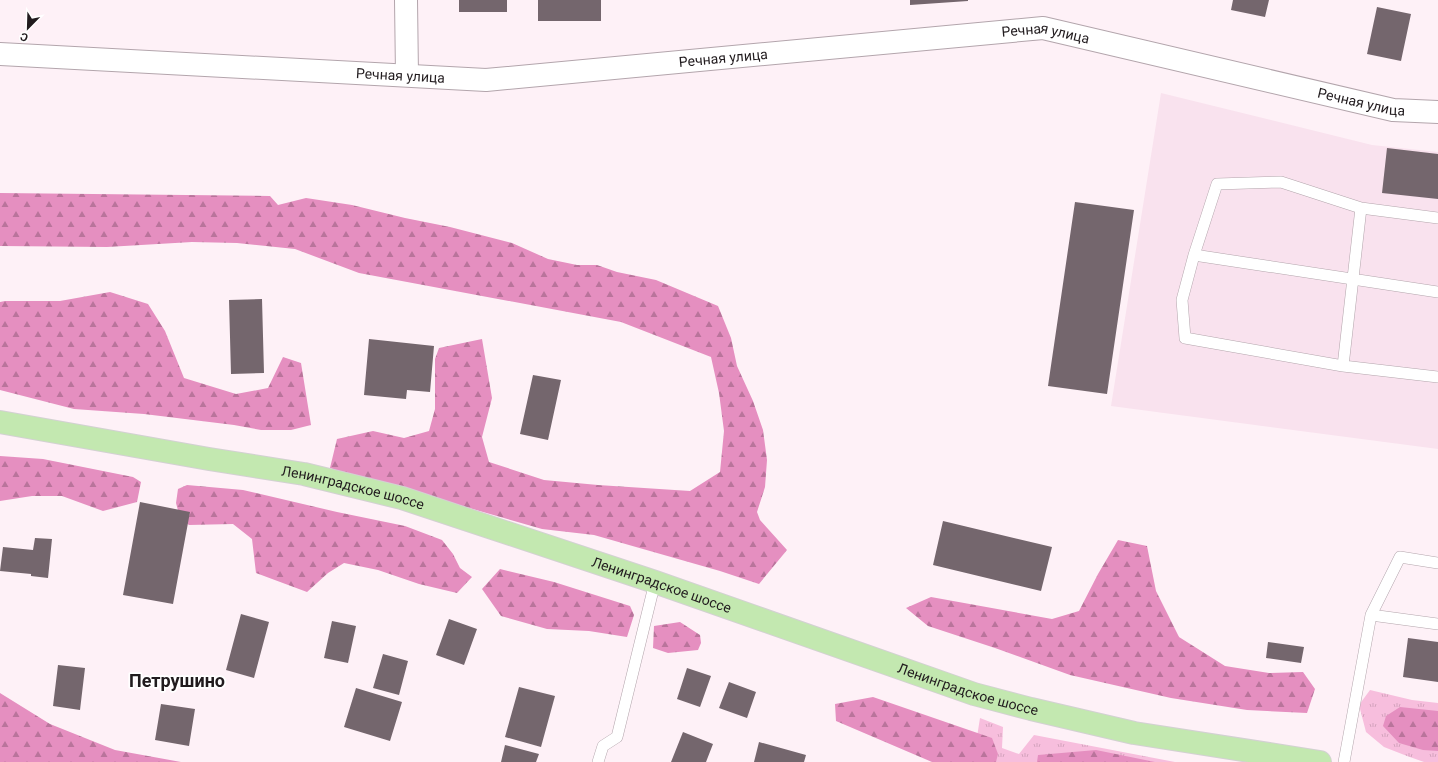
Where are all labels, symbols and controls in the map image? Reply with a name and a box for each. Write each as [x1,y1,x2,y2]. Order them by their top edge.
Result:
north arrow [8,8,48,48]
street label: Речная улица [1001,20,1091,47]
text: С [18,29,30,44]
street label: Речная улица [678,46,768,70]
street label: Речная улица [355,65,445,86]
street label: Речная улица [1316,85,1405,119]
street label: Ленинградское шоссе [280,463,426,513]
street label: Ленинградское шоссе [590,554,733,616]
street label: Ленинградское шоссе [896,660,1040,718]
district label: Петрушино [129,670,225,691]

